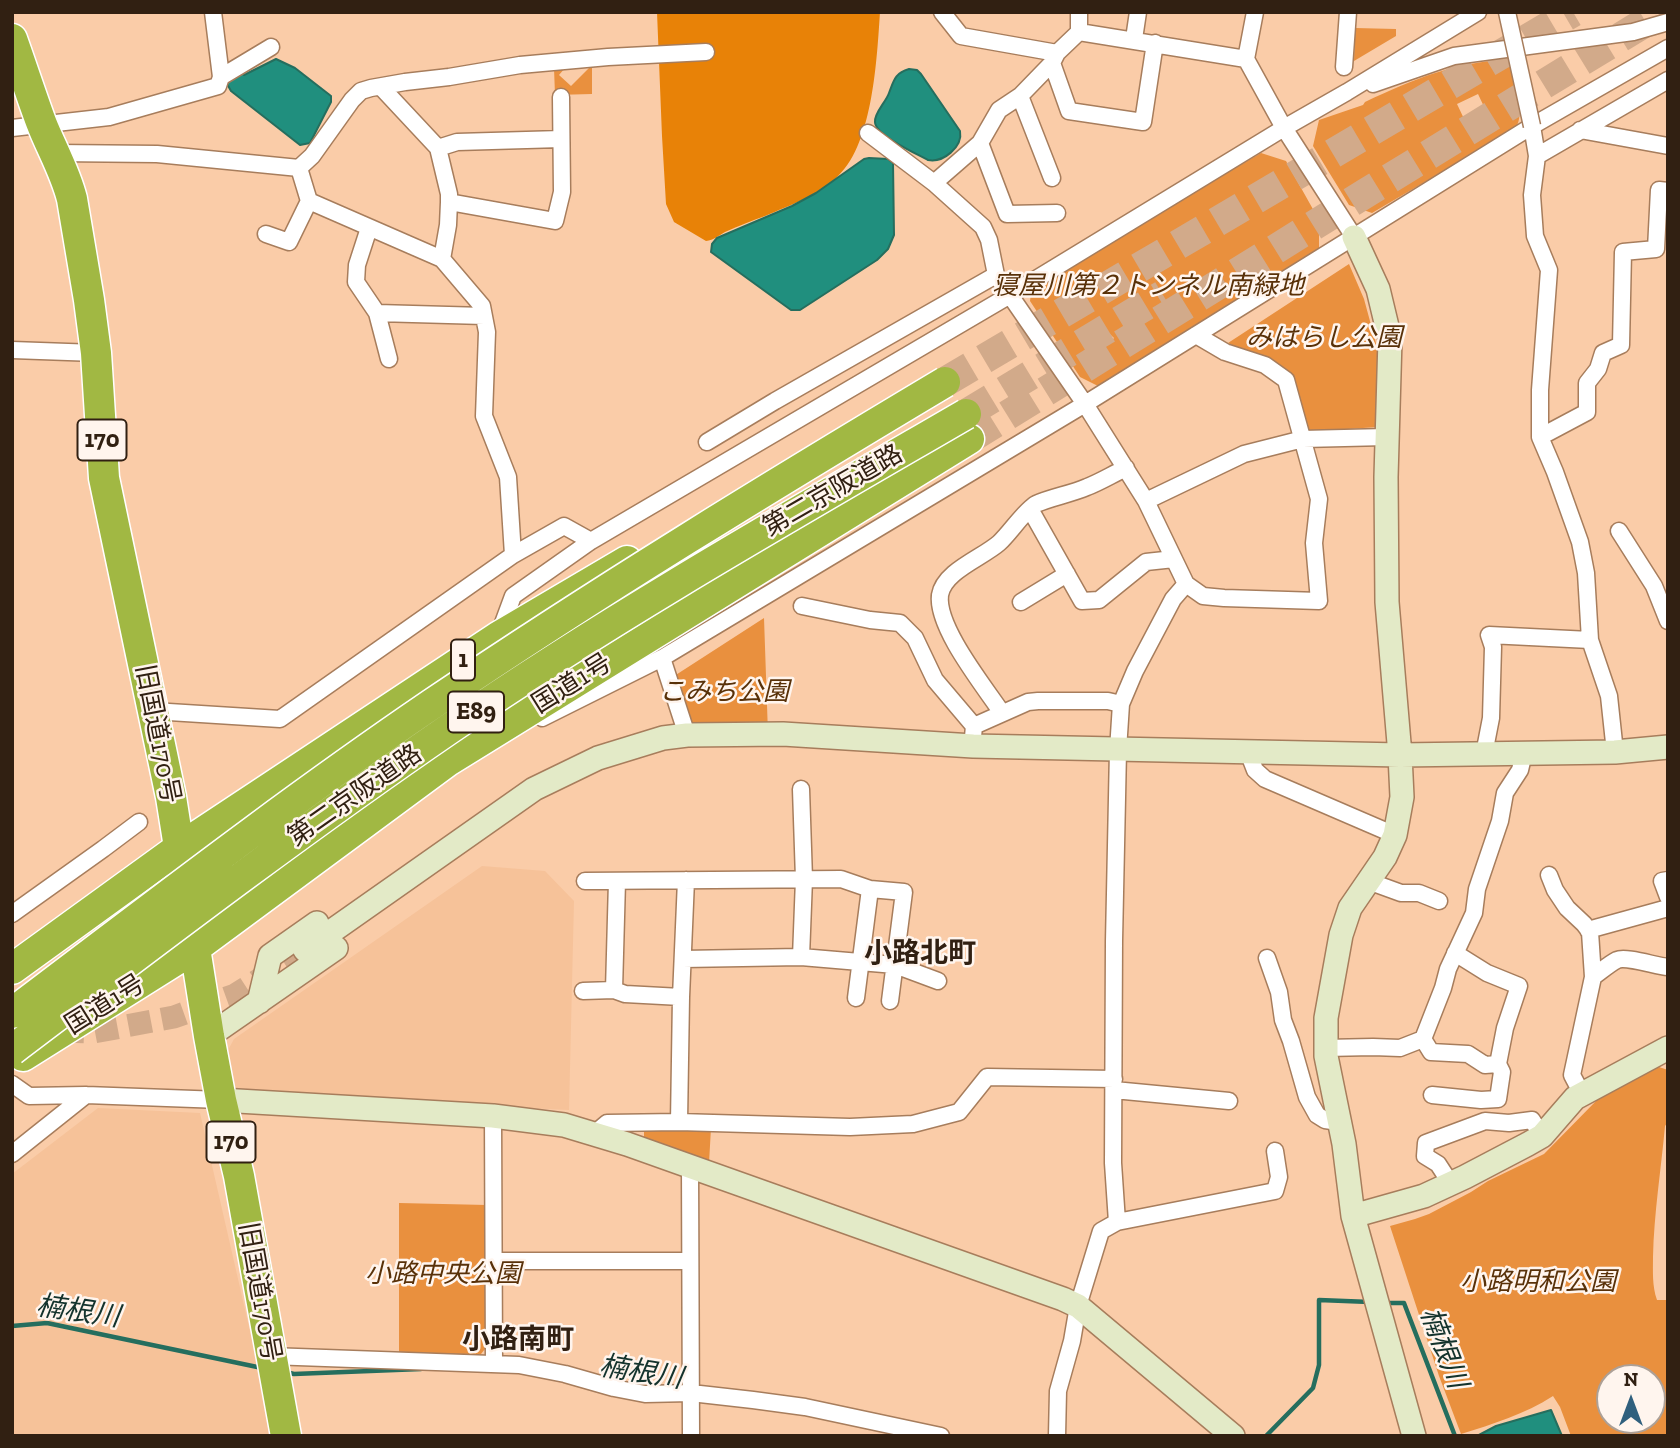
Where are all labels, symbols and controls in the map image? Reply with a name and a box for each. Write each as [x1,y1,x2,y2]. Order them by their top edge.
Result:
park label: 寝屋川第２トンネル南緑地 [992,271,1304,303]
park label: みはらし公園 [1246,323,1402,355]
road number: 170 [78,419,126,460]
street label: 第二京阪道路 [758,438,908,544]
road number: 1 [451,640,475,680]
street label: 国道1号 [526,647,618,721]
street label: 旧国道170号 [128,662,186,806]
park label: こみち公園 [659,677,789,709]
road number: E89 [448,692,504,732]
street label: 第二京阪道路 [282,738,428,854]
district label: 小路北町 [864,937,976,971]
street label: 国道1号 [59,968,151,1042]
road number: 170 [206,1122,256,1162]
street label: 旧国道170号 [231,1220,287,1364]
park label: 小路中央公園 [365,1259,521,1291]
park label: 小路明和公園 [1460,1267,1616,1299]
water label: 楠根川 [34,1290,122,1334]
water label: 楠根川 [1412,1303,1474,1393]
district label: 小路南町 [462,1323,574,1357]
water label: 楠根川 [597,1350,685,1396]
north arrow [1596,1364,1666,1434]
text: N [1624,1368,1638,1391]

